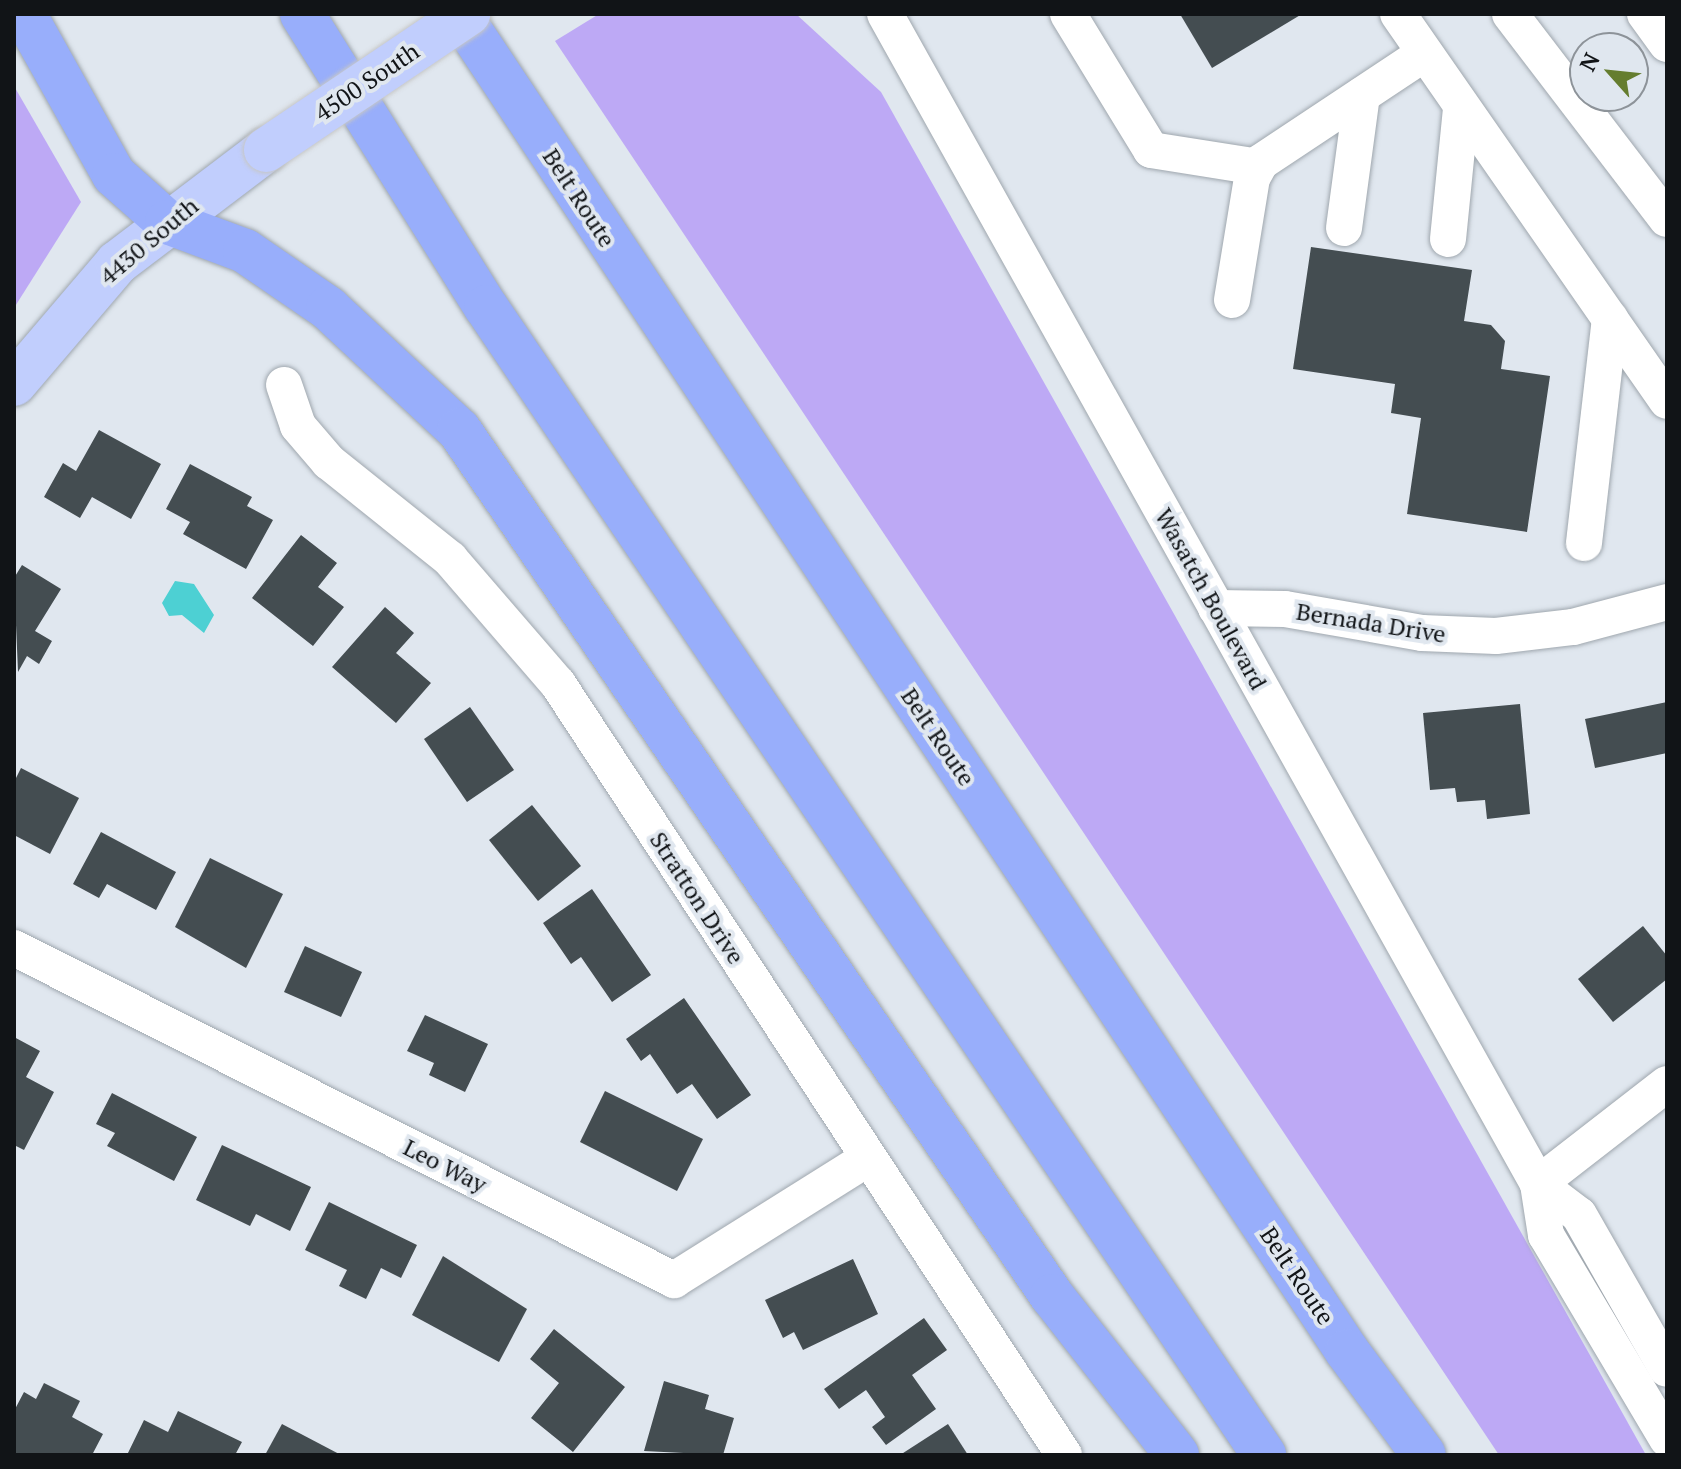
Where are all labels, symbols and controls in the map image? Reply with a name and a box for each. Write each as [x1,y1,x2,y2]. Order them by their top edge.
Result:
north arrow [1569,32,1649,112]
street label: 4500 South [309,37,425,127]
text: N [1572,48,1606,76]
street label: Belt Route [537,143,621,253]
street label: 4430 South [94,191,204,291]
street label: Wasatch Boulevard [1149,503,1273,695]
street label: Bernada Drive [1294,597,1448,649]
street label: Belt Route [895,683,981,791]
street label: Stratton Drive [644,827,750,969]
street label: Leo Way [399,1133,491,1199]
street label: Belt Route [1254,1222,1340,1330]

